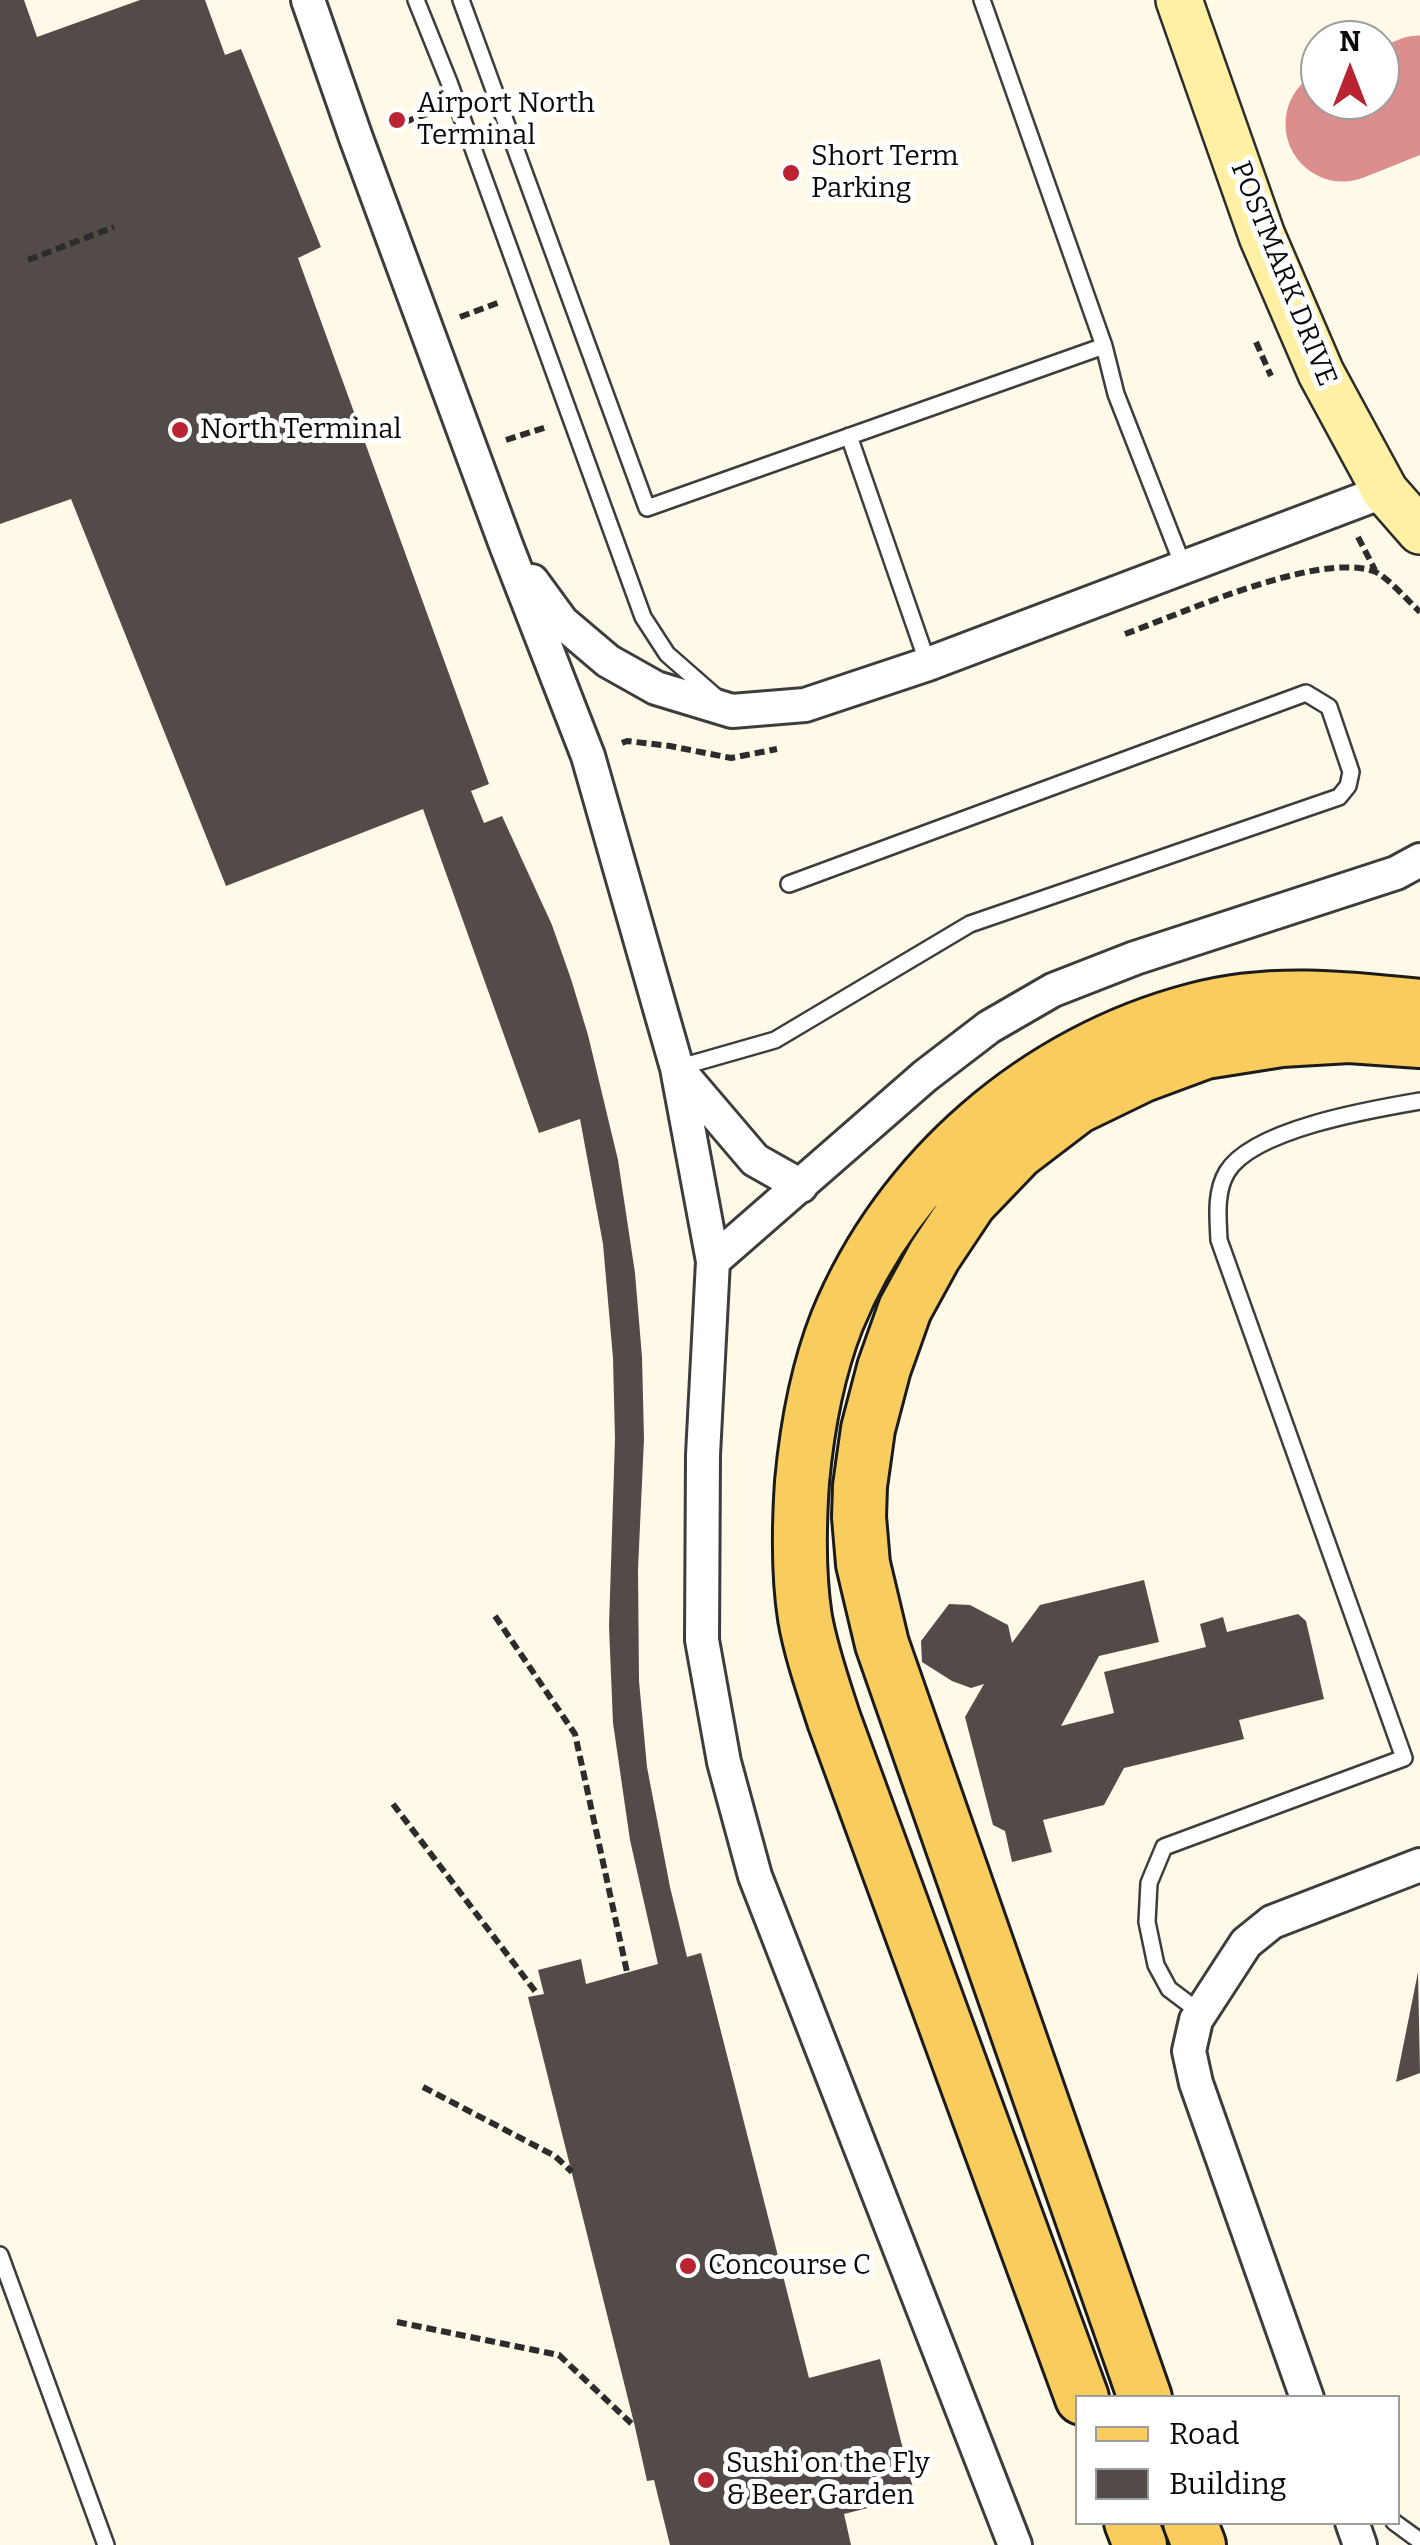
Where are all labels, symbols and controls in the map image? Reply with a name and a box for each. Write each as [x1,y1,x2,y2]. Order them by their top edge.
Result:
north arrow [1300,20,1400,120]
text: N [1339,25,1361,58]
place label: Airport North Terminal [417,87,595,153]
marker: Airport North Terminal [386,109,408,131]
place label: Short Term Parking [811,140,958,206]
street label: POSTMARK DRIVE [1223,157,1343,391]
marker: Short Term Parking [780,162,802,184]
place label: North Terminal [200,413,402,447]
marker: North Terminal [169,419,191,441]
place label: Concourse C [708,2249,871,2283]
marker: Concourse C [677,2255,699,2277]
legend [1075,2395,1400,2525]
text: Road [1169,2416,1240,2452]
place label: Sushi on the Fly & Beer Garden [726,2447,930,2513]
text: Building [1169,2466,1287,2502]
marker: Sushi on the Fly & Beer Garden [695,2469,717,2491]

